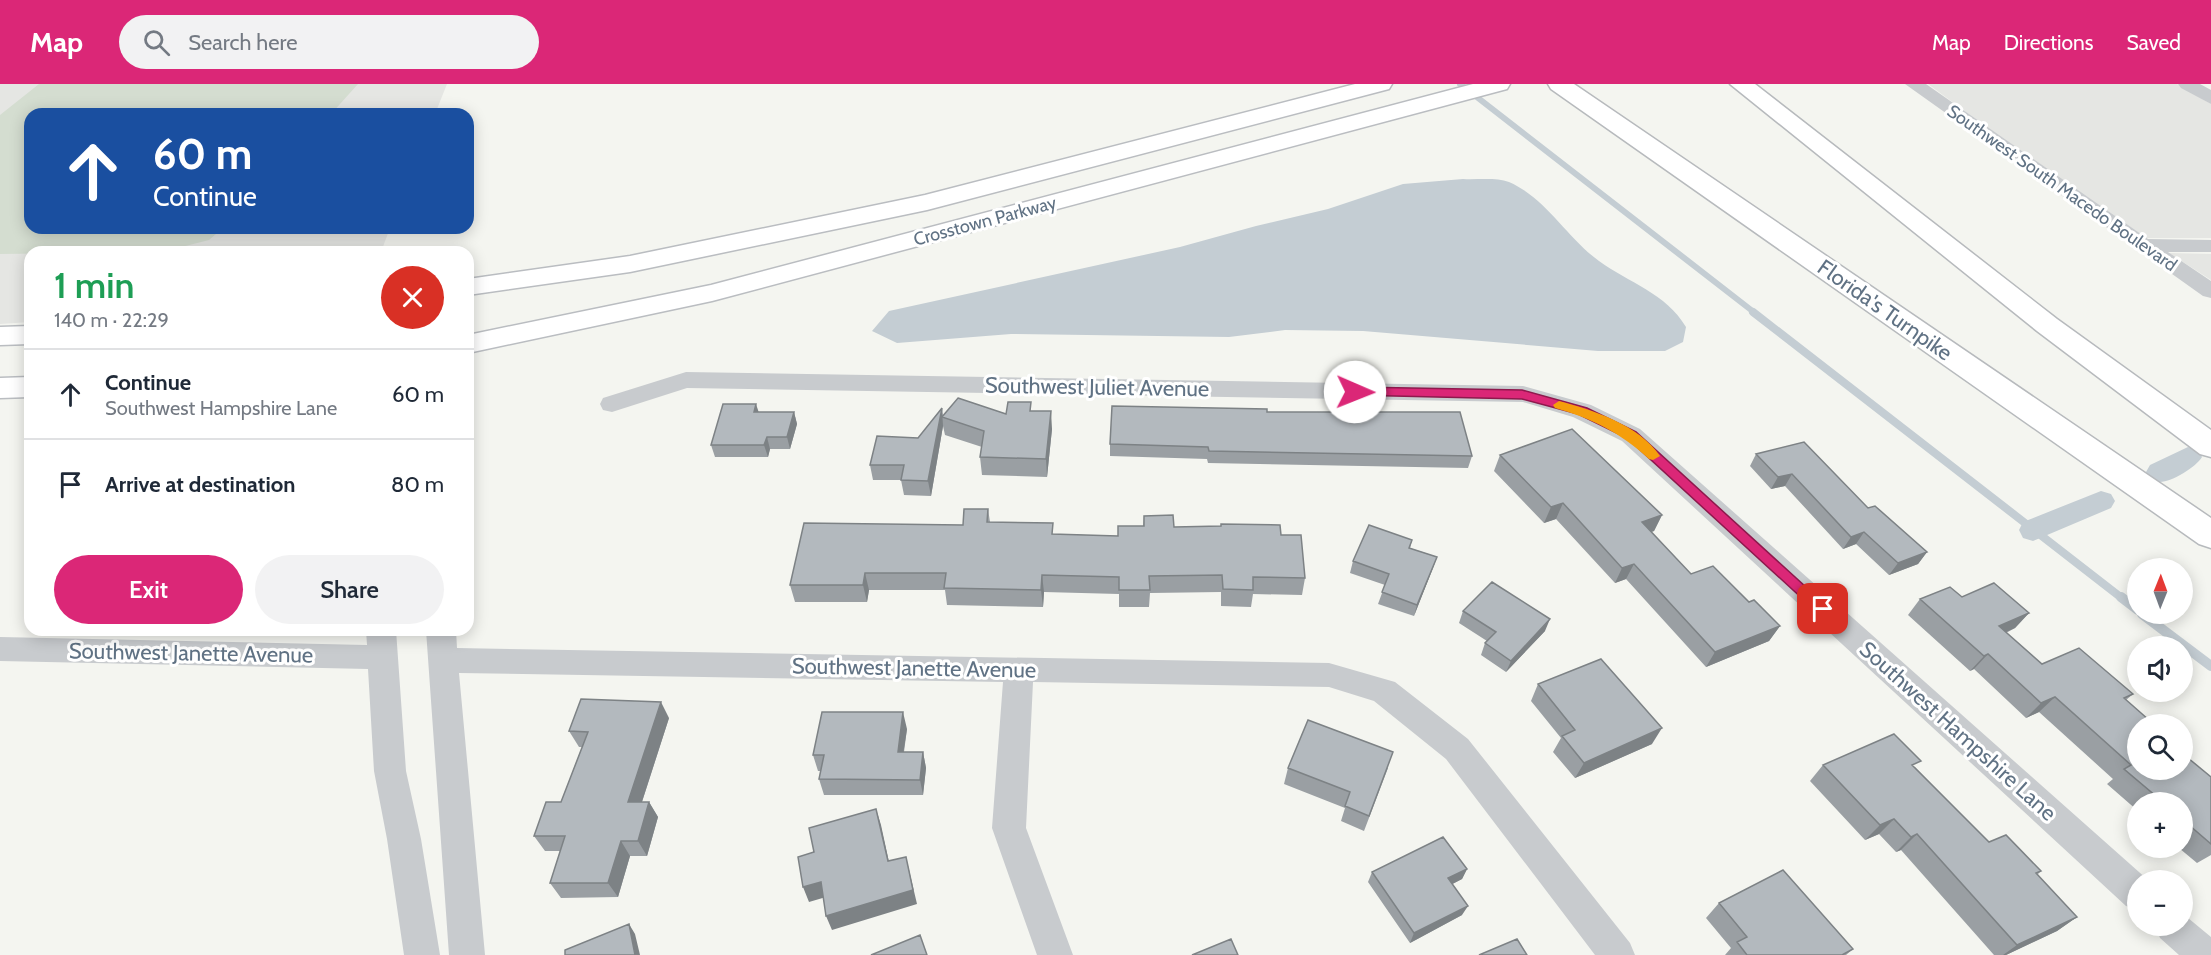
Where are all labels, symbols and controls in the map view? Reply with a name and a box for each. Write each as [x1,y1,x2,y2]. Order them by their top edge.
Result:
search box [119,15,539,69]
text: Map [30,25,83,59]
icon: search [140,26,173,59]
text: Search here [188,29,297,56]
text: Map [1932,30,1971,55]
text: Directions [2004,30,2093,55]
text: Saved [2126,30,2181,55]
street label: Southwest South Macedo Boulevard [1943,100,2181,276]
text: 60 m [153,128,252,180]
icon: ahead [54,132,132,210]
text: Continue [153,180,257,213]
street label: Crosstown Parkway [911,191,1059,251]
street label: Florida's Turnpike [1812,254,1958,366]
text: 1 min [54,263,134,307]
button: close [381,266,444,329]
text: 140 m · 22:29 [54,308,169,332]
position arrow [1323,360,1387,424]
text: Continue [105,369,191,396]
street label: Southwest Juliet Avenue [985,372,1209,402]
icon: ahead [54,378,87,411]
text: 60 m [392,381,444,408]
text: Southwest Hampshire Lane [105,396,337,420]
icon: arrive [54,468,87,501]
text: Arrive at destination [105,471,295,498]
text: 80 m [391,471,444,498]
button: Exit [54,555,243,624]
button: Share [255,555,444,624]
north arrow [2127,558,2193,624]
map controls [2127,558,2193,936]
pin [1797,583,1848,634]
icon: arrive [1806,592,1839,625]
street label: Southwest Hampshire Lane [1854,636,2062,826]
button: sound [2127,636,2193,702]
street label: Southwest Janette Avenue [69,637,313,669]
street label: Southwest Janette Avenue [792,652,1036,684]
button: search [2127,714,2193,780]
button: + [2127,792,2193,858]
button: − [2127,870,2193,936]

